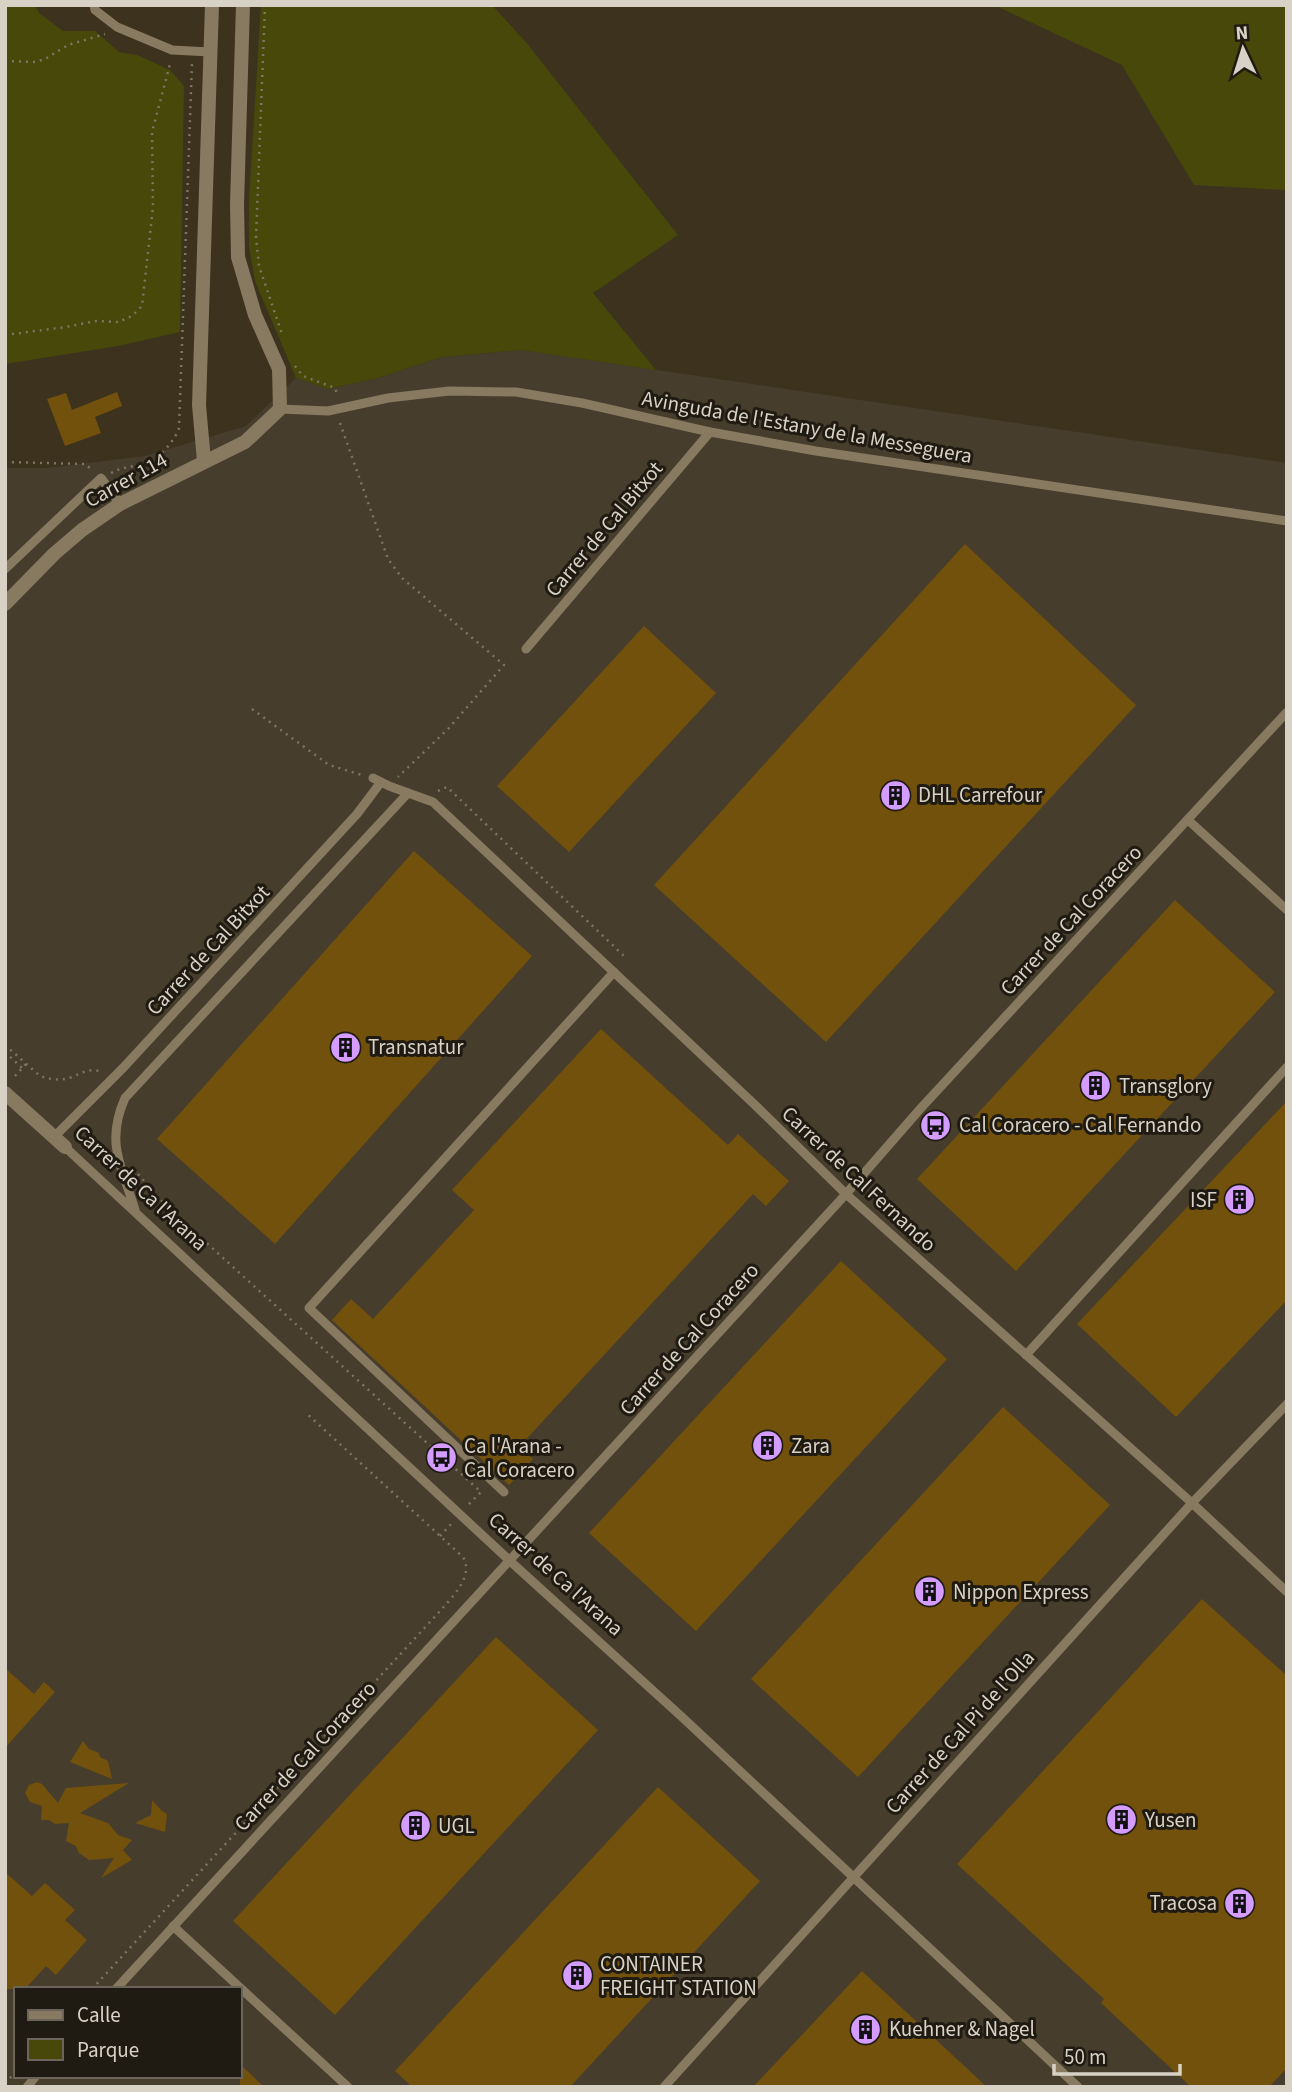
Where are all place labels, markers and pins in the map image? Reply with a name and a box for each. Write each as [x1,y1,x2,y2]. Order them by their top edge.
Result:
building icon: DHL Carrefour [878,778,912,812]
place label: DHL Carrefour [918,780,1043,810]
building icon: Transnatur [328,1030,362,1064]
place label: Transnatur [368,1032,464,1062]
building icon: Transglory [1079,1069,1113,1103]
place label: Transglory [1119,1071,1212,1101]
bus stop icon: Cal Coracero - Cal Fernando [919,1108,953,1142]
place label: Cal Coracero - Cal Fernando [959,1110,1201,1140]
building icon: ISF [1223,1183,1257,1217]
place label: ISF [1190,1185,1217,1215]
building icon: Zara [751,1429,785,1463]
place label: Ca l'Arana - Cal Coracero [464,1431,575,1485]
place label: Zara [791,1431,830,1461]
bus stop icon: Ca l'Arana - Cal Coracero [424,1441,458,1475]
building icon: Nippon Express [913,1575,947,1609]
place label: Nippon Express [953,1577,1089,1607]
building icon: Yusen [1105,1803,1139,1837]
place label: Yusen [1144,1805,1196,1835]
building icon: UGL [398,1809,432,1843]
place label: UGL [438,1811,475,1841]
building icon: Tracosa [1223,1886,1257,1920]
place label: Tracosa [1149,1888,1217,1918]
place label: CONTAINER FREIGHT STATION [600,1949,757,2003]
building icon: CONTAINER FREIGHT STATION [560,1959,594,1993]
building icon: Kuehner & Nagel [849,2012,883,2046]
place label: Kuehner & Nagel [889,2014,1035,2044]

